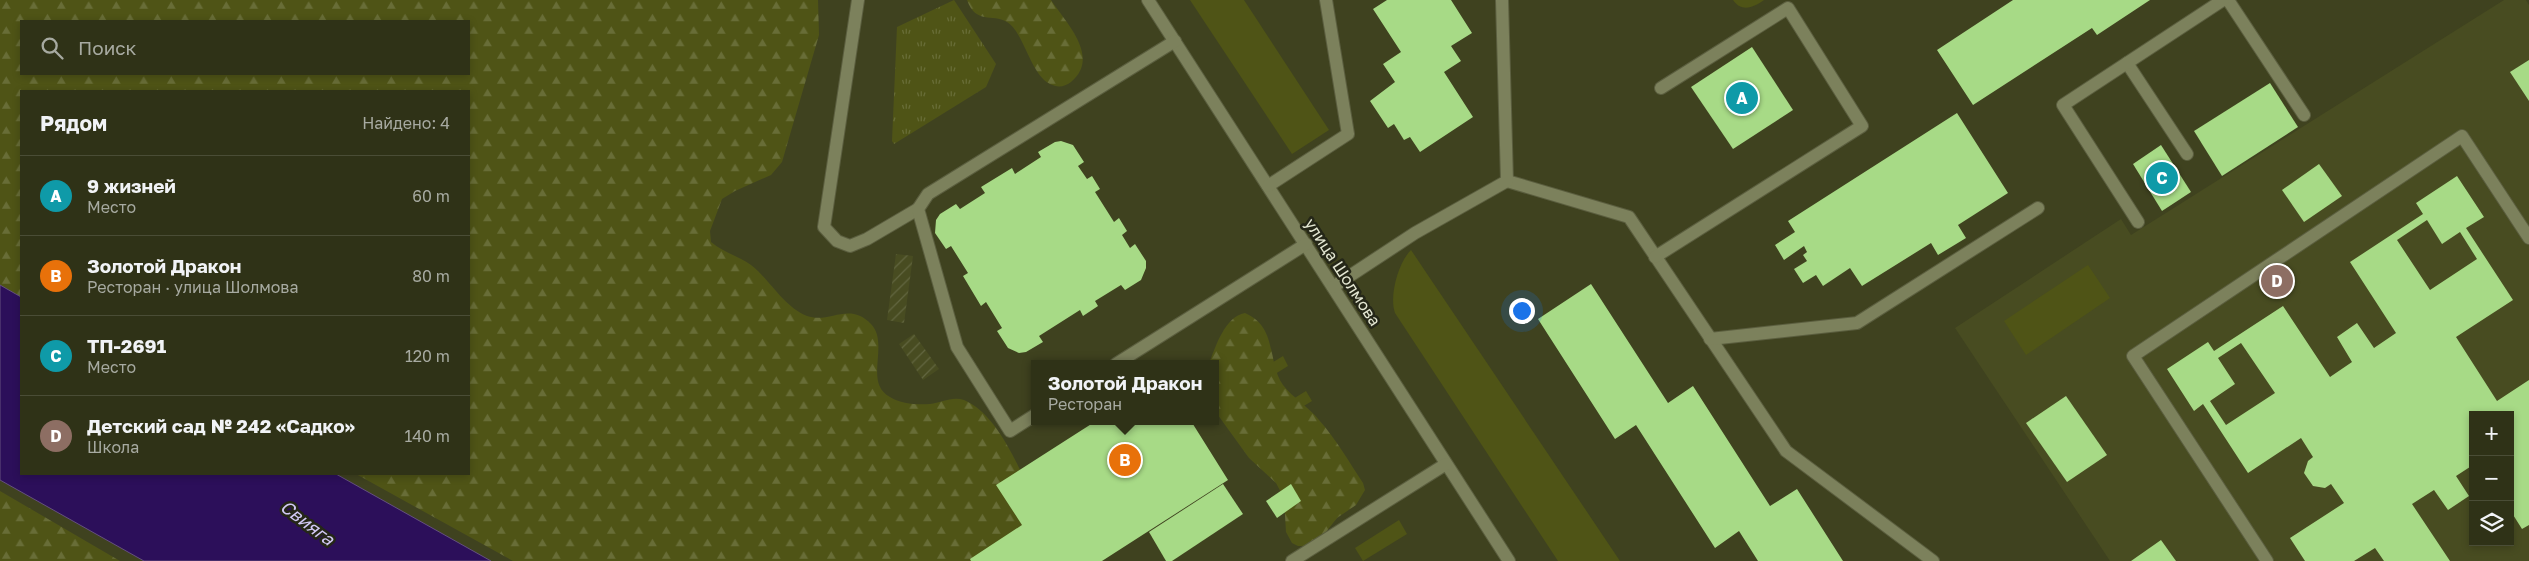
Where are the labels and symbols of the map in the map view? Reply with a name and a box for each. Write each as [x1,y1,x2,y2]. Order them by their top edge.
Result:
pin: A [1726,79,1758,117]
pin: C [2146,159,2178,197]
street label: улица Шолмова [1301,214,1385,330]
pin: D [2261,262,2293,300]
your location [1509,298,1535,324]
pin: B [1109,441,1141,479]
water label: Свияга [276,495,340,550]

